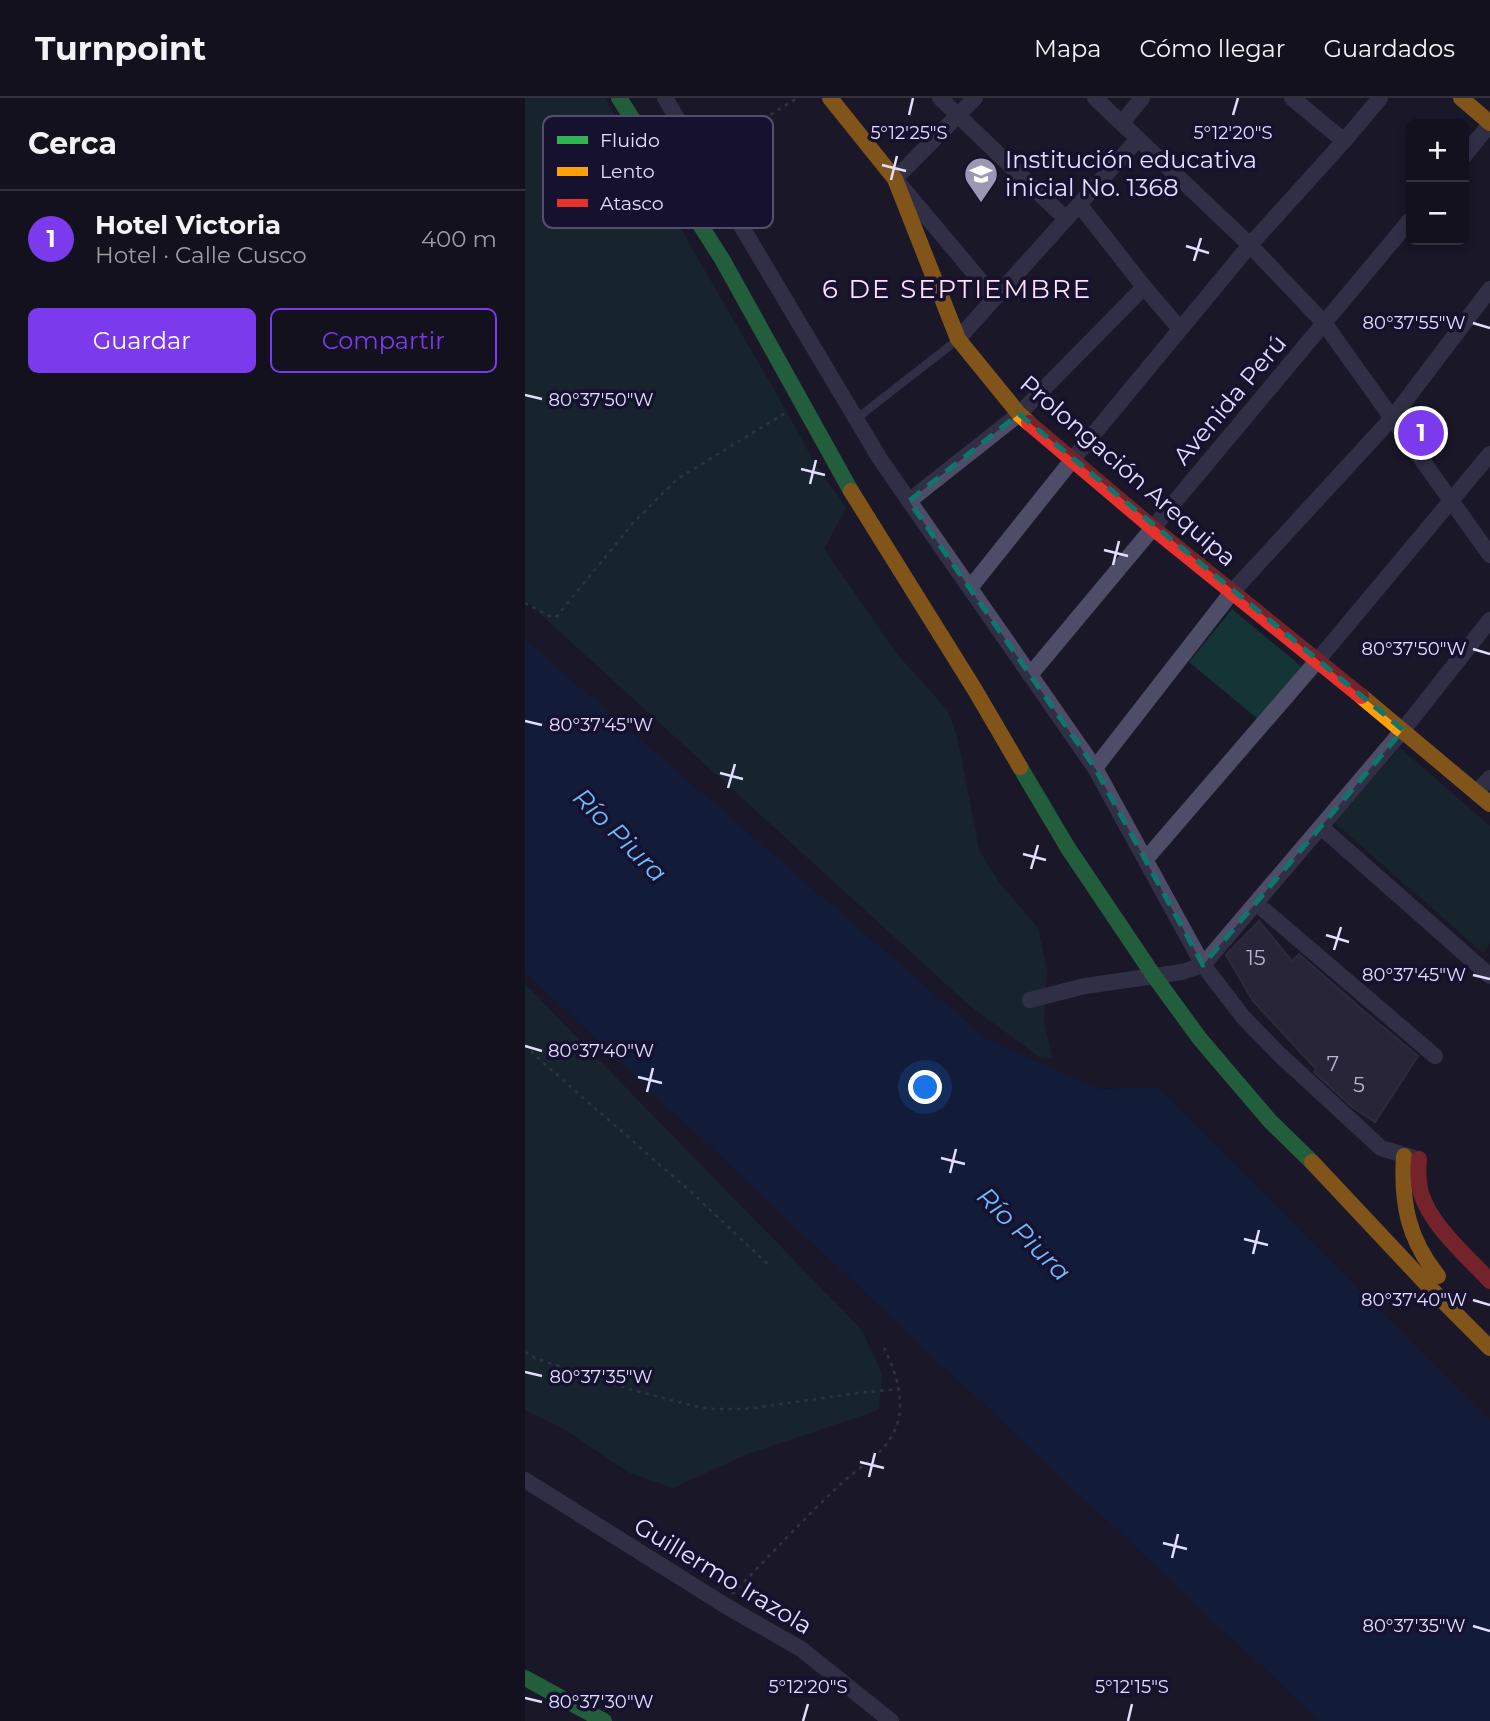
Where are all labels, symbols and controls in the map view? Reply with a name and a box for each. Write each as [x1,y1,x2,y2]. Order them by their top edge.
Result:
text: Turnpoint [35,28,206,68]
text: Mapa [1034,34,1101,63]
text: Cómo llegar [1139,34,1285,63]
text: Guardados [1323,34,1455,63]
legend [543,116,773,228]
map controls [1406,119,1469,245]
button: + [1406,119,1469,182]
text: 5°12'25"S [870,122,948,144]
text: 5°12'20"S [1193,122,1273,144]
text: Cerca [28,125,117,162]
text: Fluido [600,129,660,152]
place label: Institución educativa inicial No. 1368 [1005,145,1257,202]
school or university icon: Institución educativa inicial No. 1368 [962,155,1000,204]
text: Lento [600,160,655,183]
button: − [1406,182,1469,245]
text: Atasco [600,192,664,215]
text: Hotel Victoria [95,209,281,241]
text: 1 [46,225,56,253]
text: 400 m [421,225,497,253]
text: Hotel · Calle Cusco [95,241,307,269]
district label: 6 DE SEPTIEMBRE [822,273,1092,305]
button: Guardar [28,308,256,373]
button: Compartir [270,308,497,373]
text: 80°37'55"W [1362,312,1466,334]
street label: Avenida Perú [1167,329,1292,470]
street label: Prolongación Arequipa [1014,369,1242,572]
text: 80°37'50"W [548,389,654,411]
pin: 1 [1398,407,1444,459]
text: 80°37'50"W [1361,638,1467,660]
text: 80°37'45"W [549,714,653,736]
water label: Río Piura [566,781,674,889]
house number: 15 [1246,945,1266,970]
text: 80°37'45"W [1362,964,1466,986]
text: 80°37'40"W [548,1040,654,1062]
house number: 7 [1327,1051,1339,1076]
your location [908,1070,942,1104]
house number: 5 [1353,1072,1365,1097]
water label: Río Piura [970,1180,1078,1288]
text: 80°37'40"W [1361,1289,1467,1311]
text: 80°37'35"W [549,1366,653,1388]
street label: Guillermo Irazola [629,1511,818,1640]
text: 80°37'35"W [1362,1615,1466,1637]
text: 5°12'20"S [768,1676,848,1698]
text: 5°12'15"S [1095,1676,1169,1698]
text: 80°37'30"W [548,1691,654,1713]

